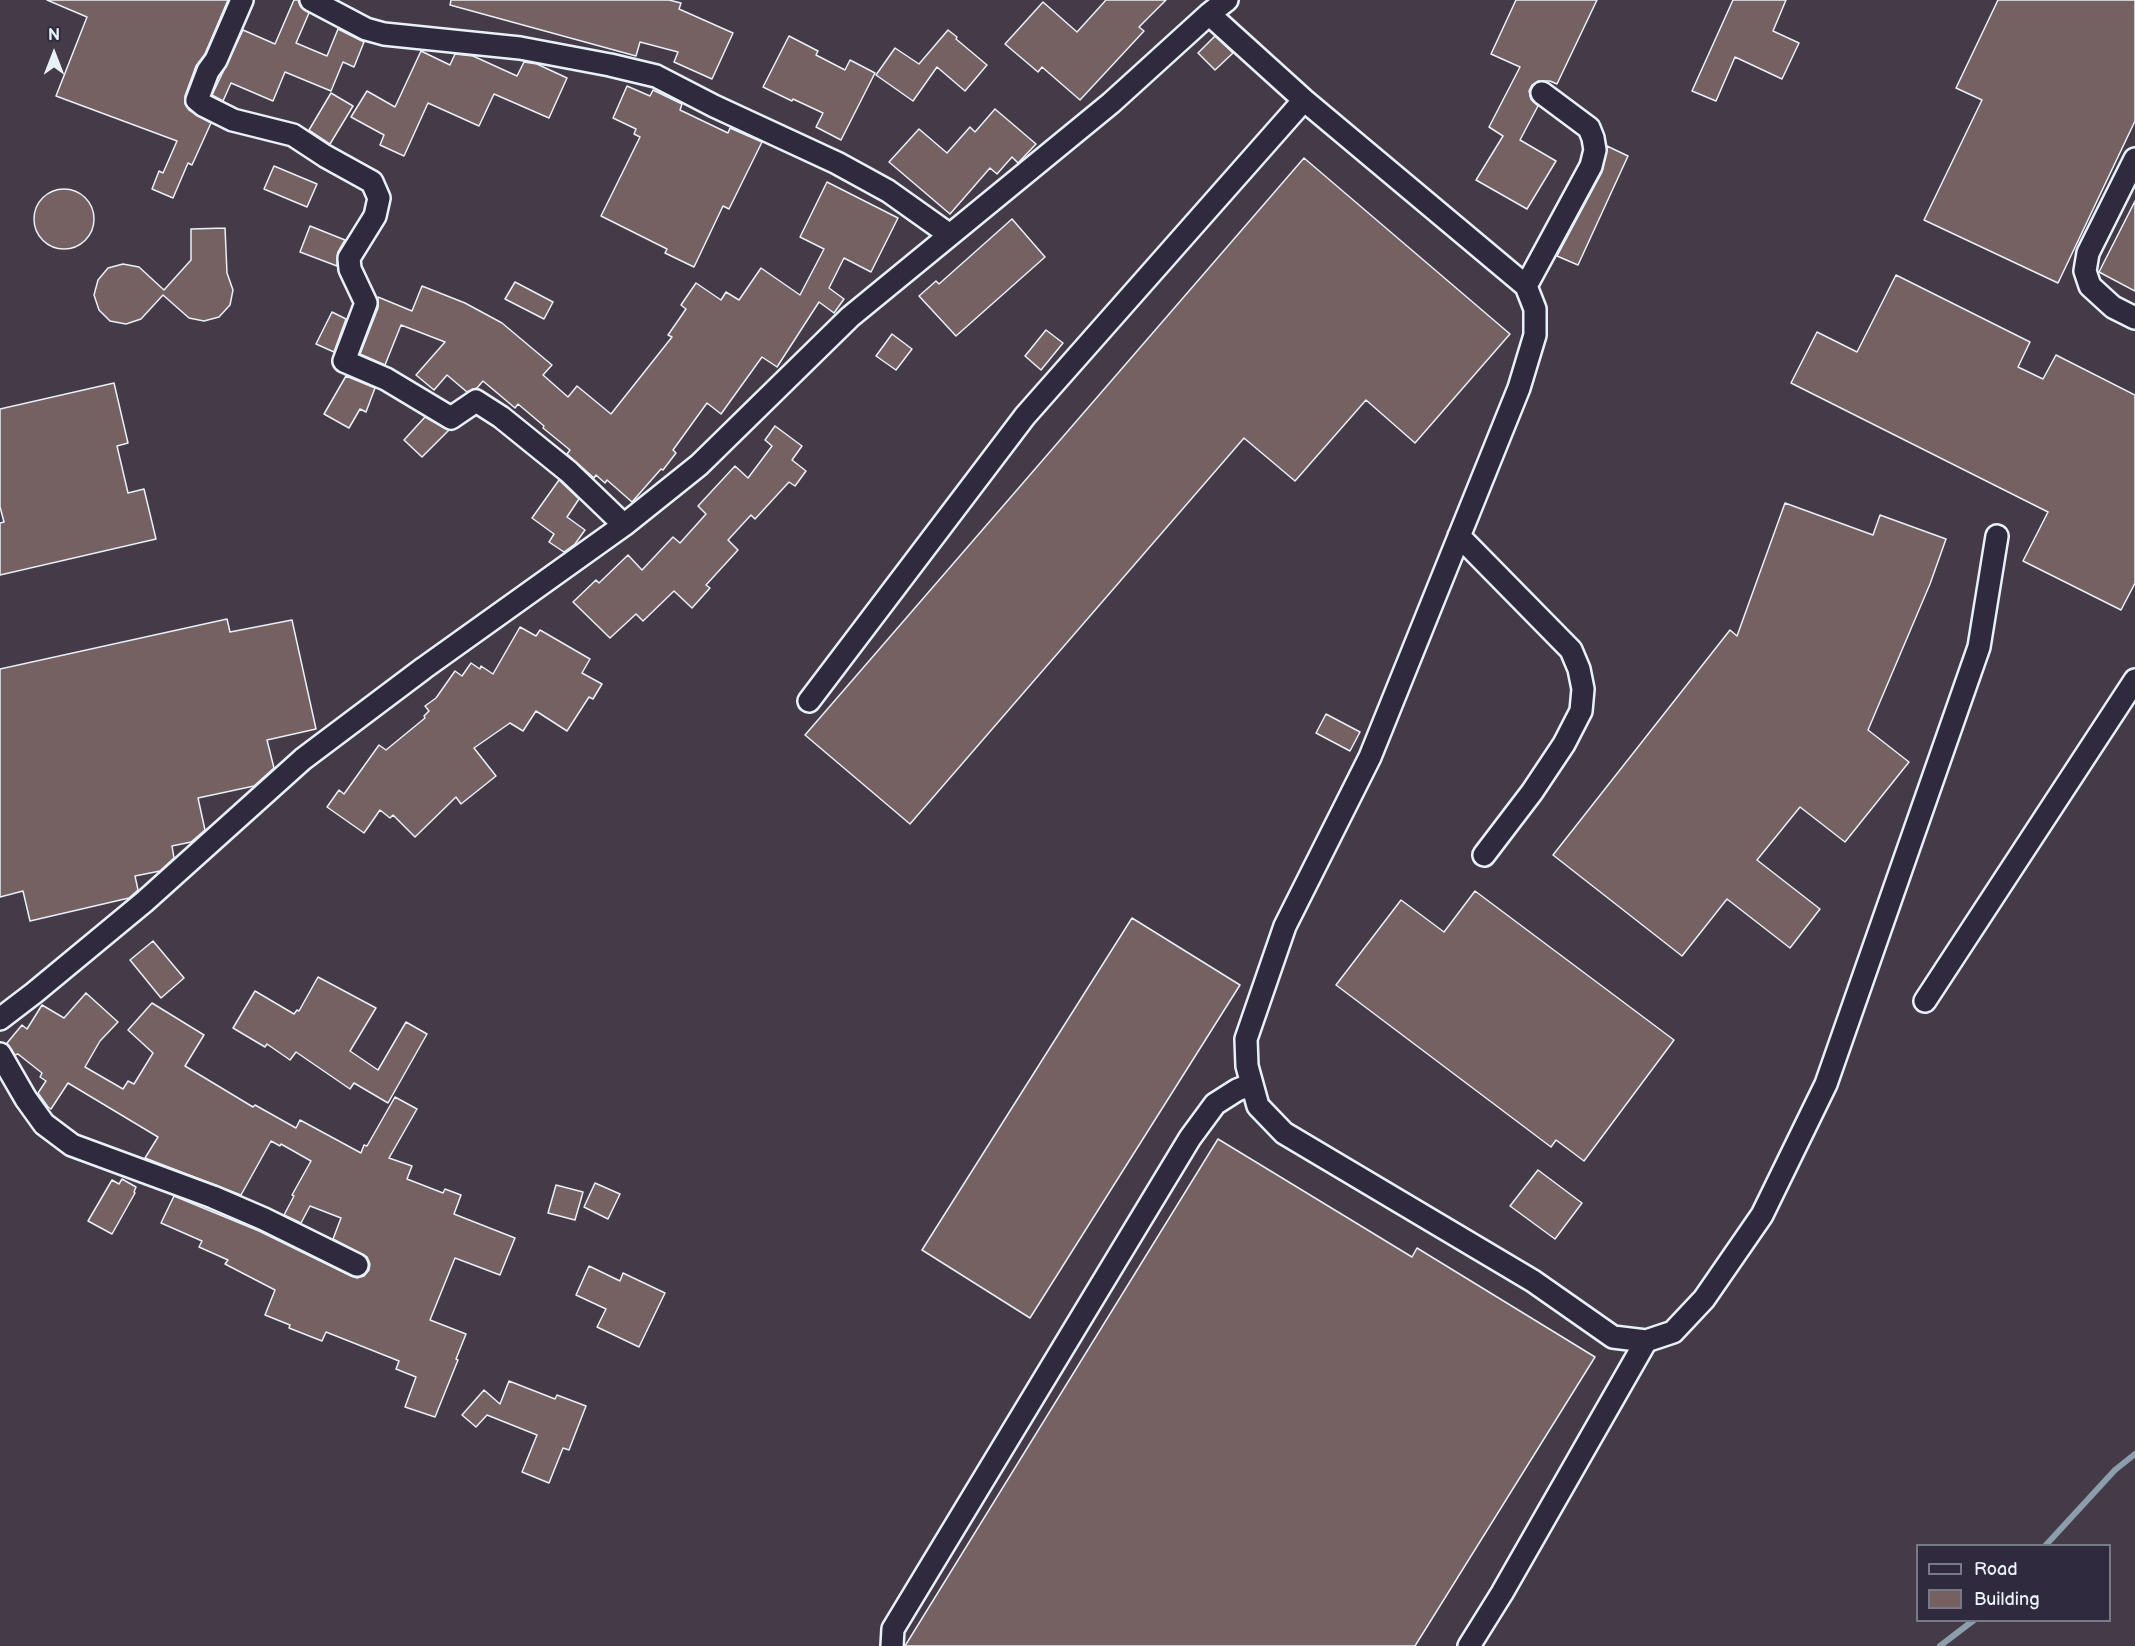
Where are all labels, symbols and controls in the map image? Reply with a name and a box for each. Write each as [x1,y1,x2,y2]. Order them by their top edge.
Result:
north arrow [24,24,84,84]
text: N [48,26,60,45]
legend [1916,1544,2111,1622]
text: Road [1974,1559,2018,1580]
text: Building [1974,1589,2040,1610]

